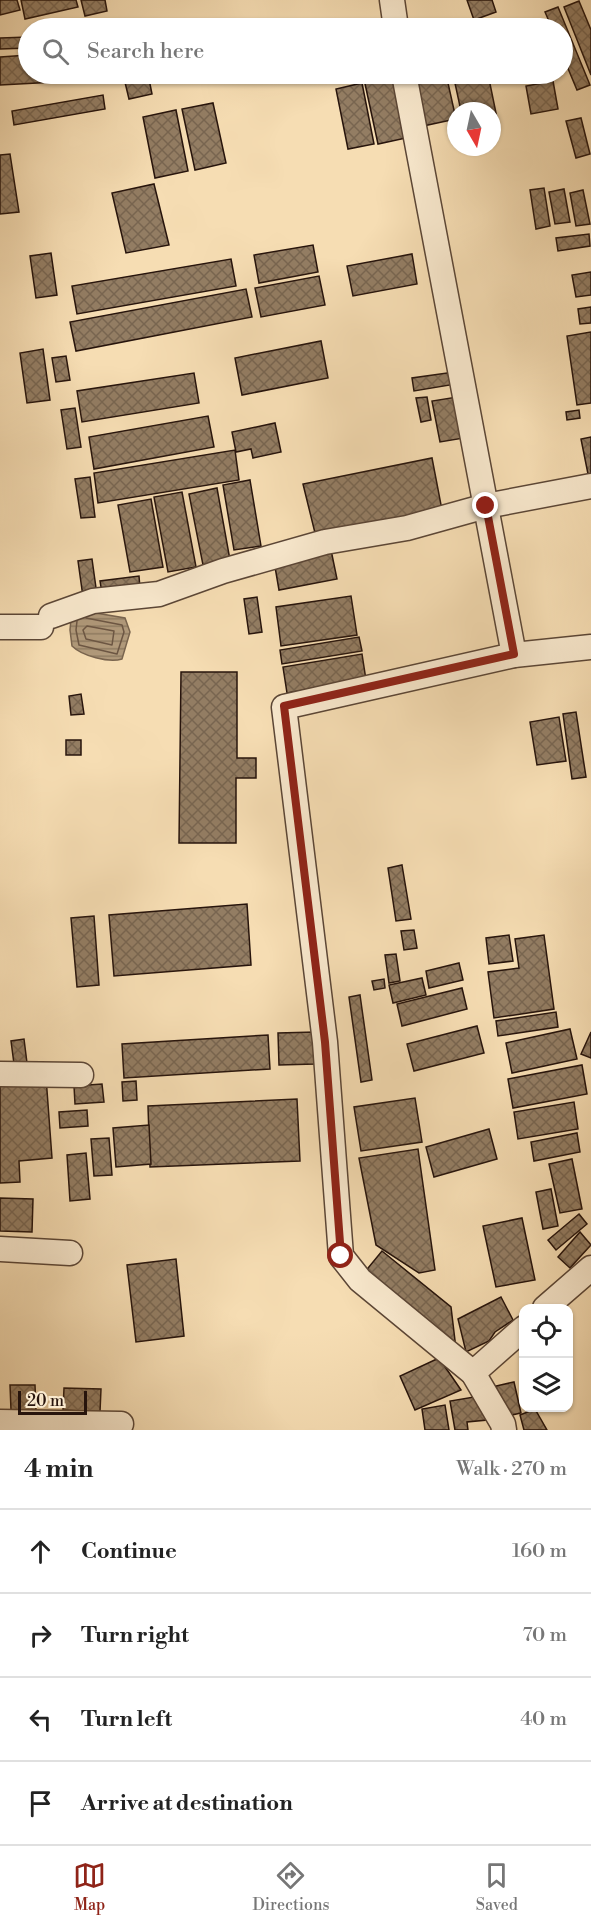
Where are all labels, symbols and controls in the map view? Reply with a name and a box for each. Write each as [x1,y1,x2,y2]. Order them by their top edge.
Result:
search box [18,18,573,84]
icon: search [39,35,72,68]
text: Search here [87,38,204,65]
north arrow [447,102,501,156]
route end [472,492,498,518]
route start [327,1242,353,1268]
map controls [519,1304,573,1412]
button: locate [519,1304,573,1358]
button: layers [519,1358,573,1412]
scale bar [18,1388,87,1416]
text: 20 m [27,1391,64,1411]
text: 4 min [24,1453,94,1485]
text: Walk · 270 m [456,1457,567,1482]
icon: ahead [24,1535,57,1568]
text: Continue [81,1538,177,1565]
text: 160 m [512,1539,567,1564]
icon: right [24,1619,57,1652]
text: Turn right [81,1622,189,1649]
text: 70 m [523,1623,567,1648]
icon: left [24,1703,57,1736]
text: Turn left [81,1706,172,1733]
text: 40 m [520,1707,567,1732]
icon: arrive [24,1787,57,1820]
text: Arrive at destination [81,1790,293,1817]
tab: Map [73,1859,106,1915]
tab: Directions [252,1859,330,1915]
tab: Saved [476,1859,518,1915]

